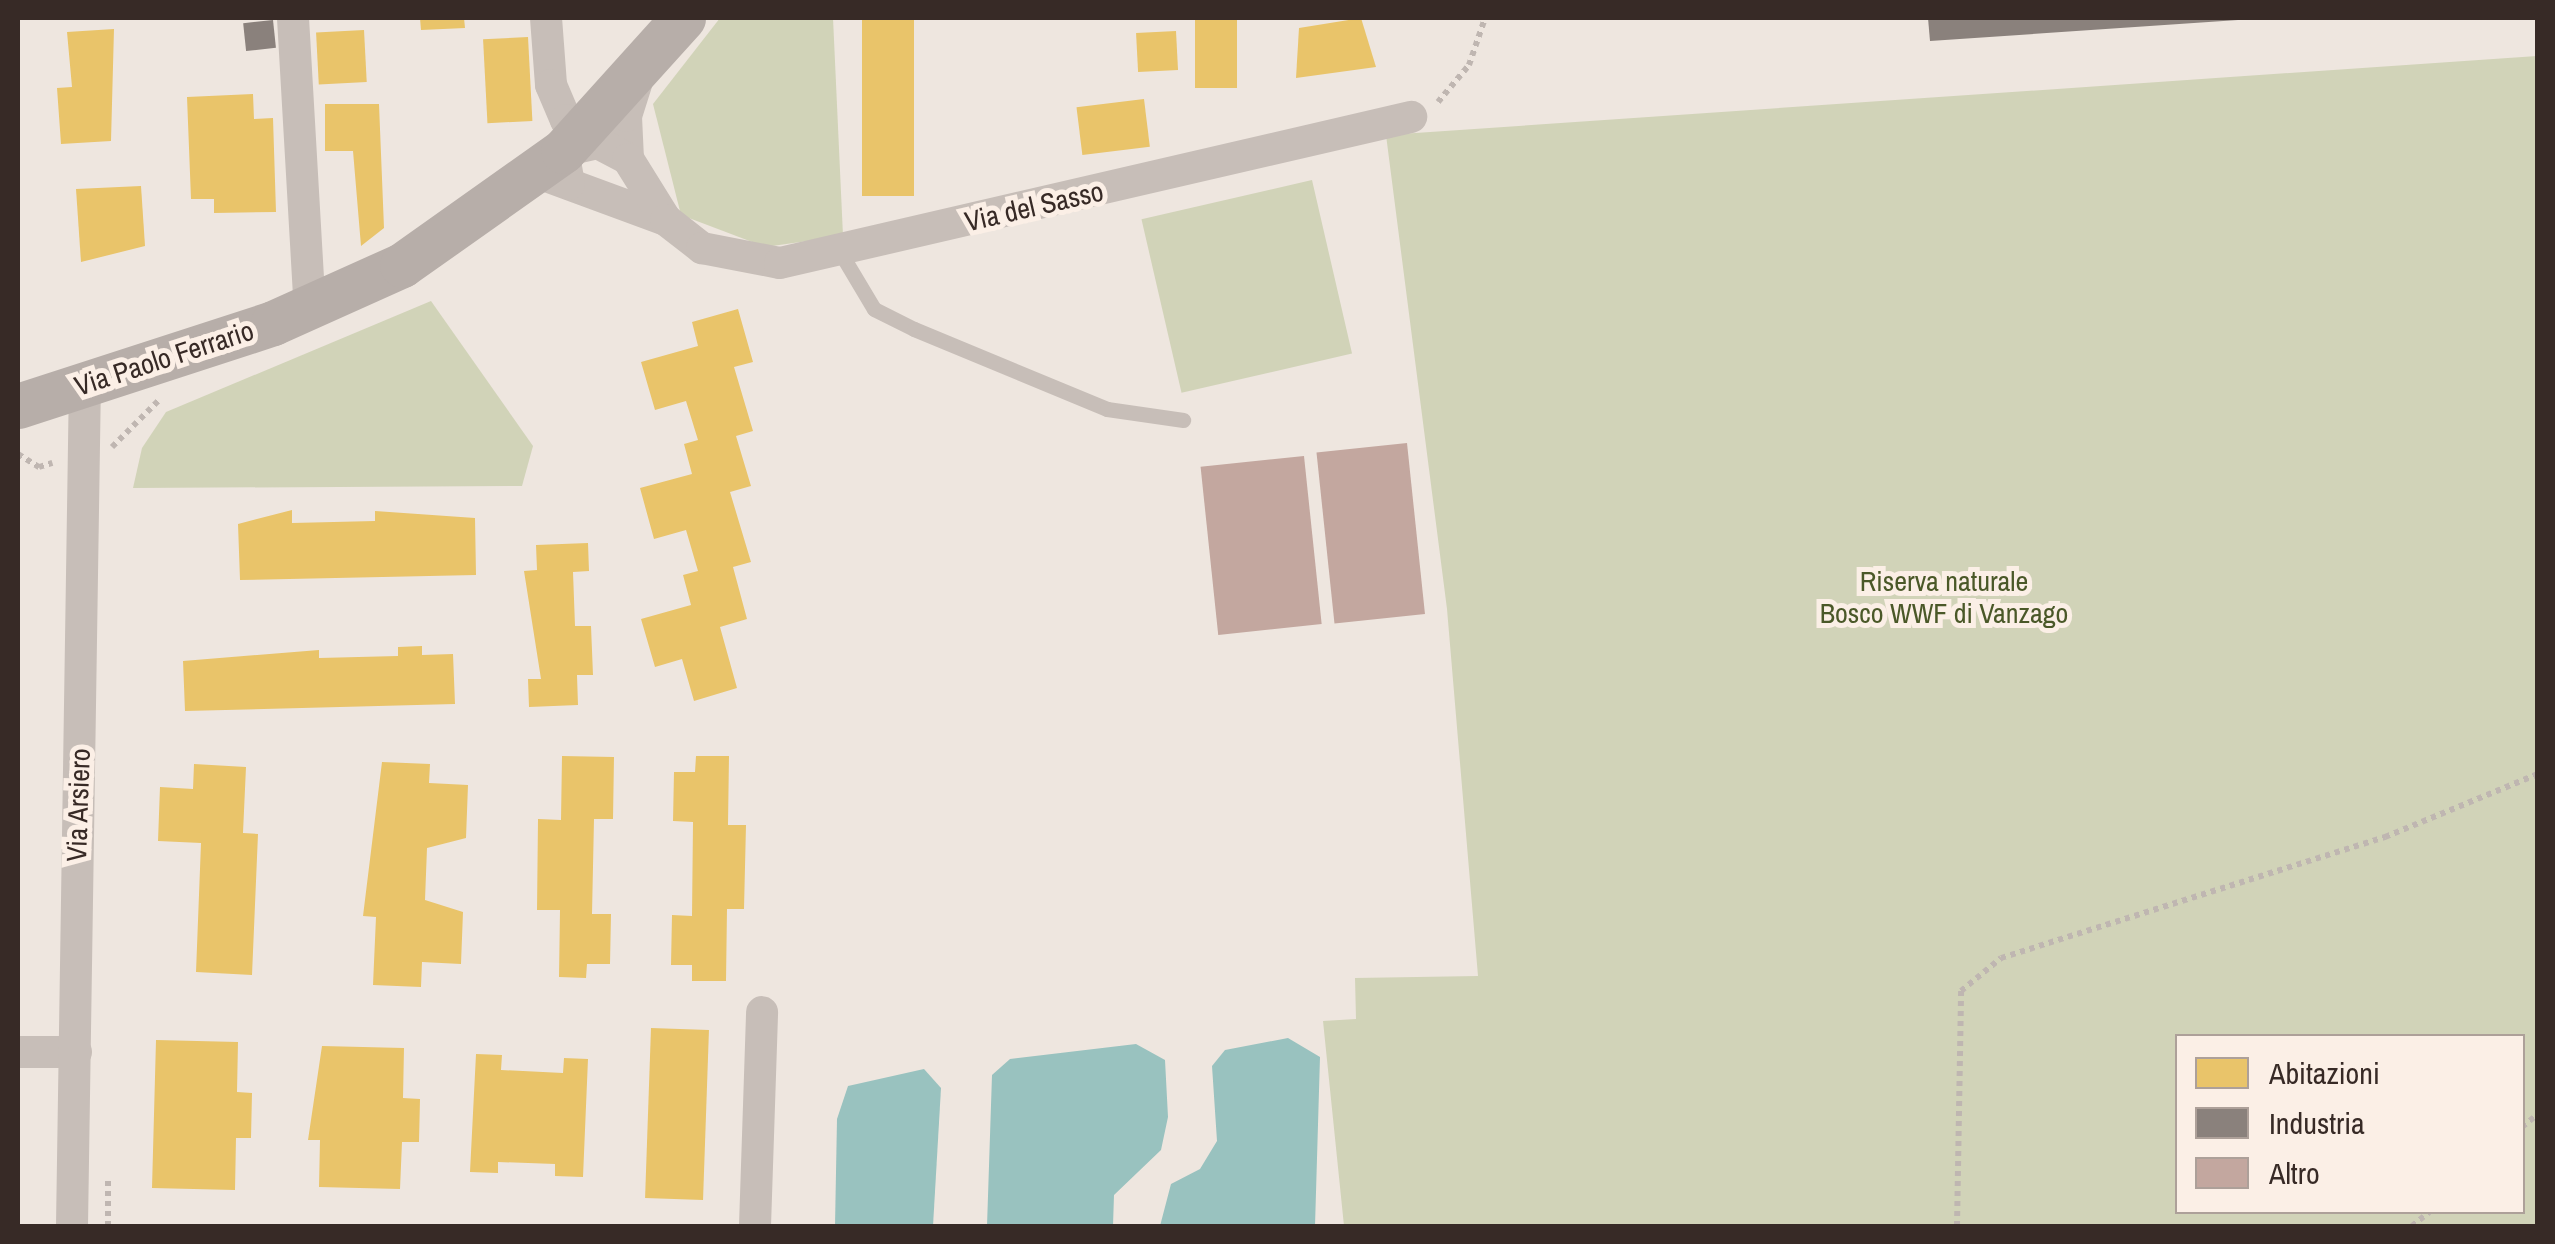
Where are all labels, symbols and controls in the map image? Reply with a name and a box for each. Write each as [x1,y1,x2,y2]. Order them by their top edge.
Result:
street label: Via del Sasso [961,174,1107,238]
street label: Via Paolo Ferrario [70,313,258,403]
park label: Riserva naturale Bosco WWF di Vanzago [1820,564,2068,630]
street label: Via Arsiero [59,747,97,863]
legend [2175,1034,2525,1214]
text: Abitazioni [2269,1053,2380,1093]
text: Industria [2269,1103,2365,1143]
text: Altro [2269,1153,2320,1193]

